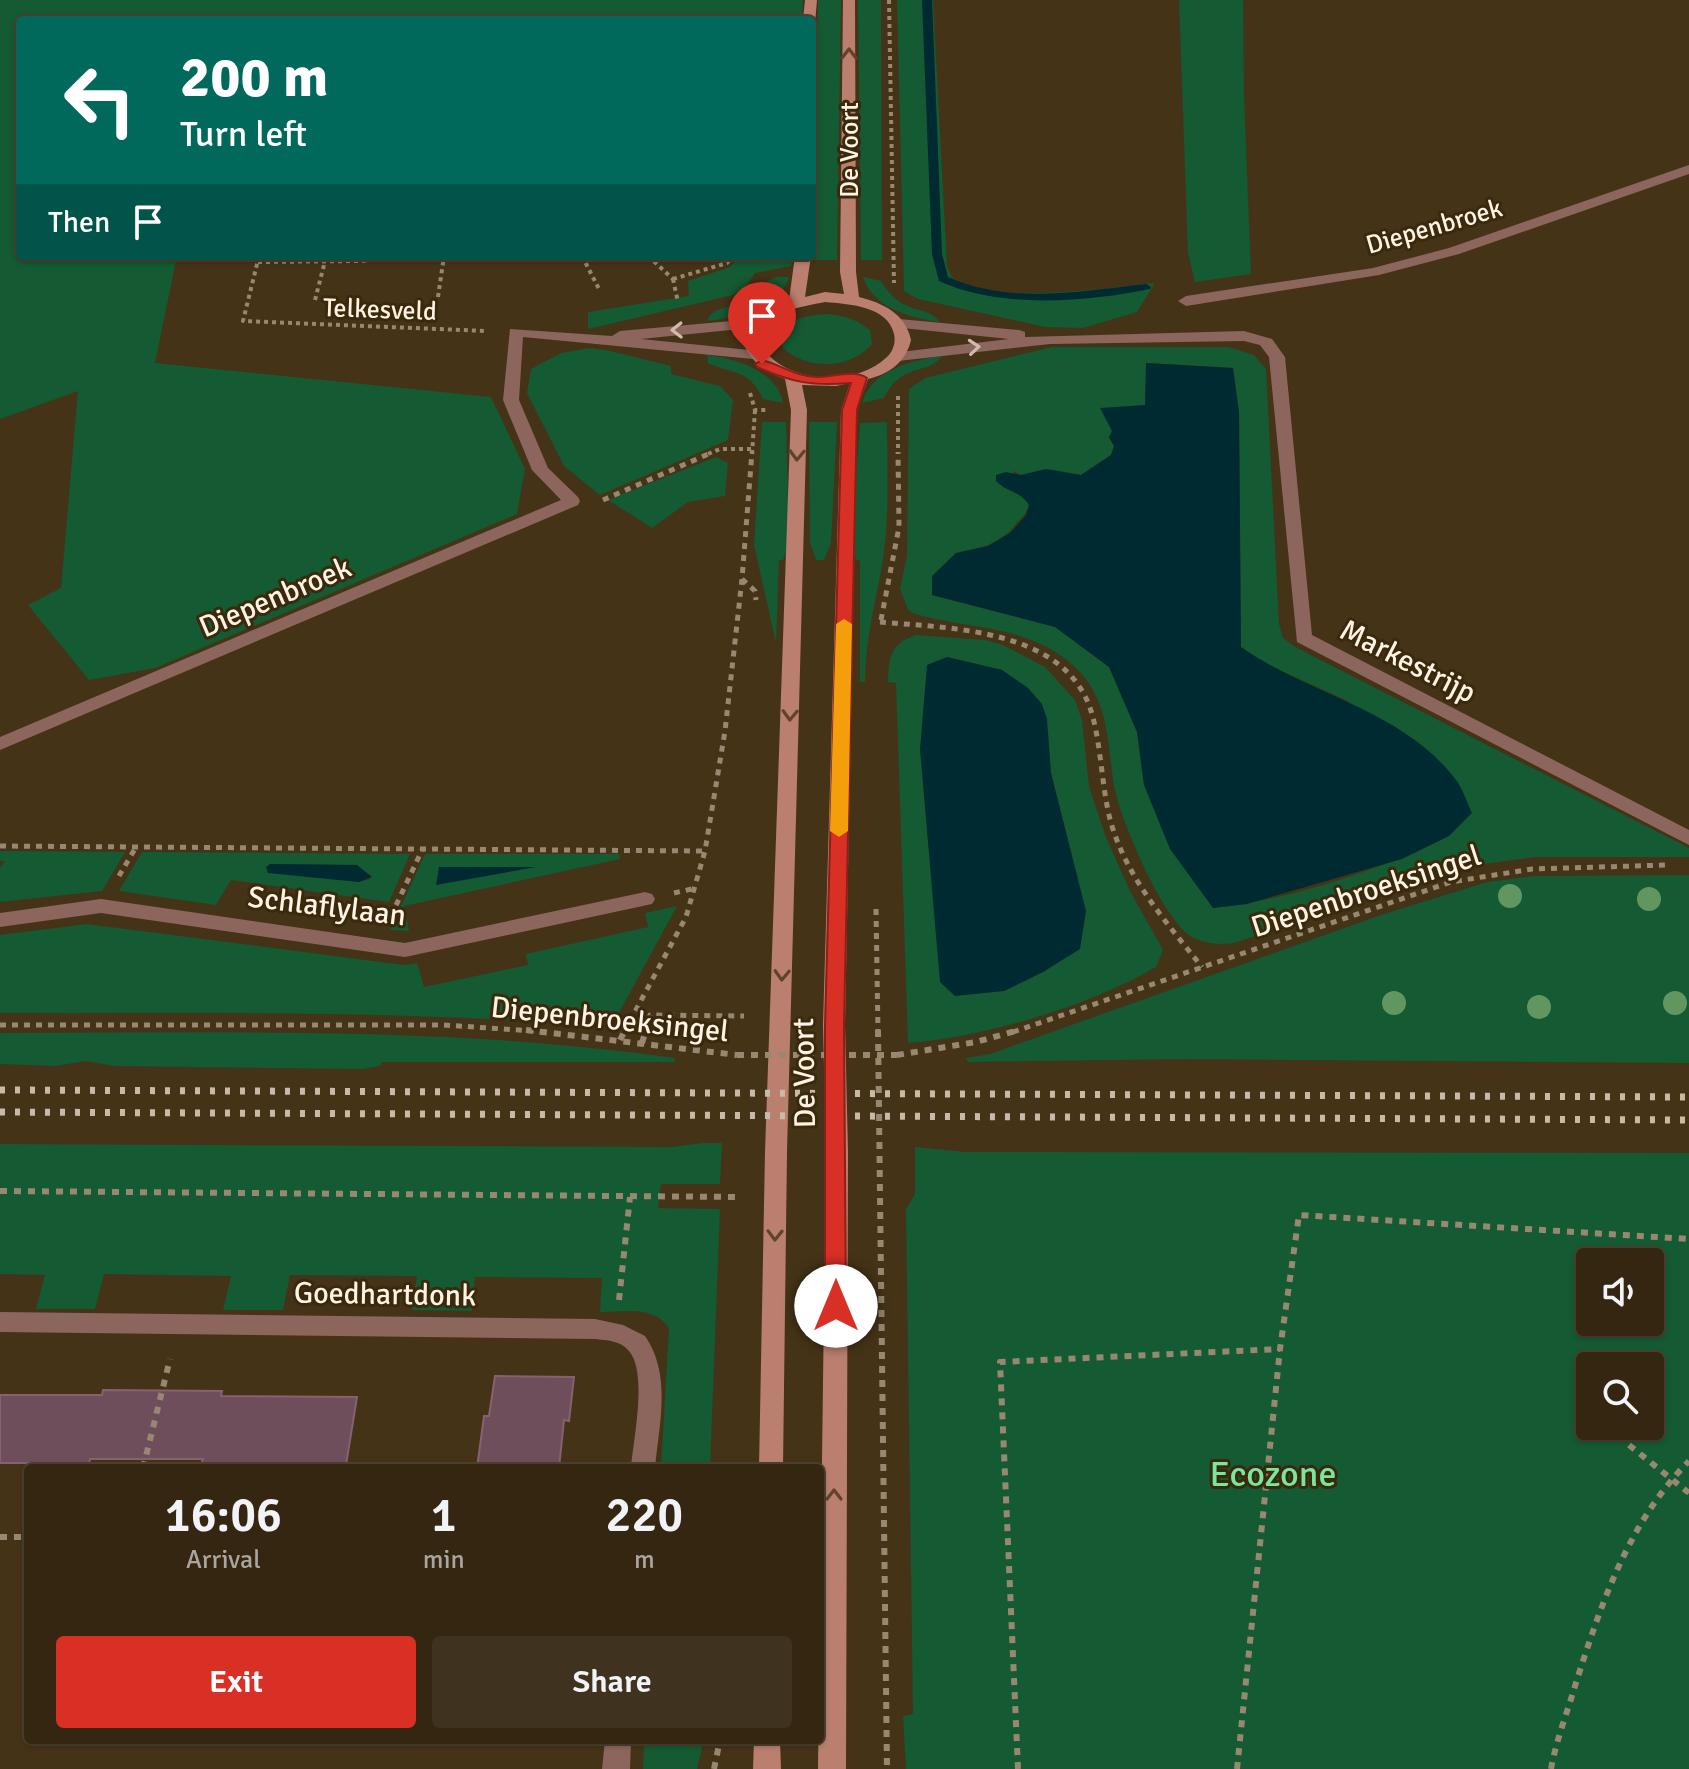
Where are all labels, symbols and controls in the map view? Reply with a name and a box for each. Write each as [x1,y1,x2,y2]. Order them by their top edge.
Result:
text: 200 m [180,43,328,112]
one-way arrow [840,47,858,60]
icon: left [48,48,152,152]
street label: De Voort [834,102,866,198]
text: Turn left [180,112,307,157]
street label: Diepenbroek [1362,192,1506,262]
icon: arrive [126,200,170,244]
text: Then [48,204,110,241]
pin [728,282,796,364]
street label: Telkesveld [322,292,437,328]
icon: arrive [740,294,784,338]
one-way arrow [670,321,683,339]
one-way arrow [968,339,981,356]
one-way arrow [789,449,806,462]
street label: Diepenbroek [193,549,357,646]
street label: Markestrijp [1334,611,1482,711]
one-way arrow [781,709,798,722]
street label: Diepenbroeksingel [1247,837,1486,946]
street label: Schlaflylaan [246,878,408,935]
one-way arrow [774,969,791,982]
street label: Diepenbroeksingel [489,989,731,1050]
street label: De Voort [785,1018,824,1128]
one-way arrow [766,1229,784,1242]
map controls [1576,1248,1664,1440]
button: sound [1576,1248,1664,1336]
position arrow [794,1264,878,1348]
street label: Goedhartdonk [294,1274,476,1315]
button: search [1576,1352,1664,1440]
park label: Ecozone [1210,1452,1336,1497]
text: 16:06 [165,1486,282,1545]
text: 1 [431,1486,457,1545]
text: 220 [605,1486,683,1545]
one-way arrow [825,1488,843,1501]
text: Arrival [186,1544,261,1576]
text: min [423,1544,465,1576]
text: m [634,1544,655,1576]
button: Exit [56,1636,416,1728]
button: Share [432,1636,792,1728]

